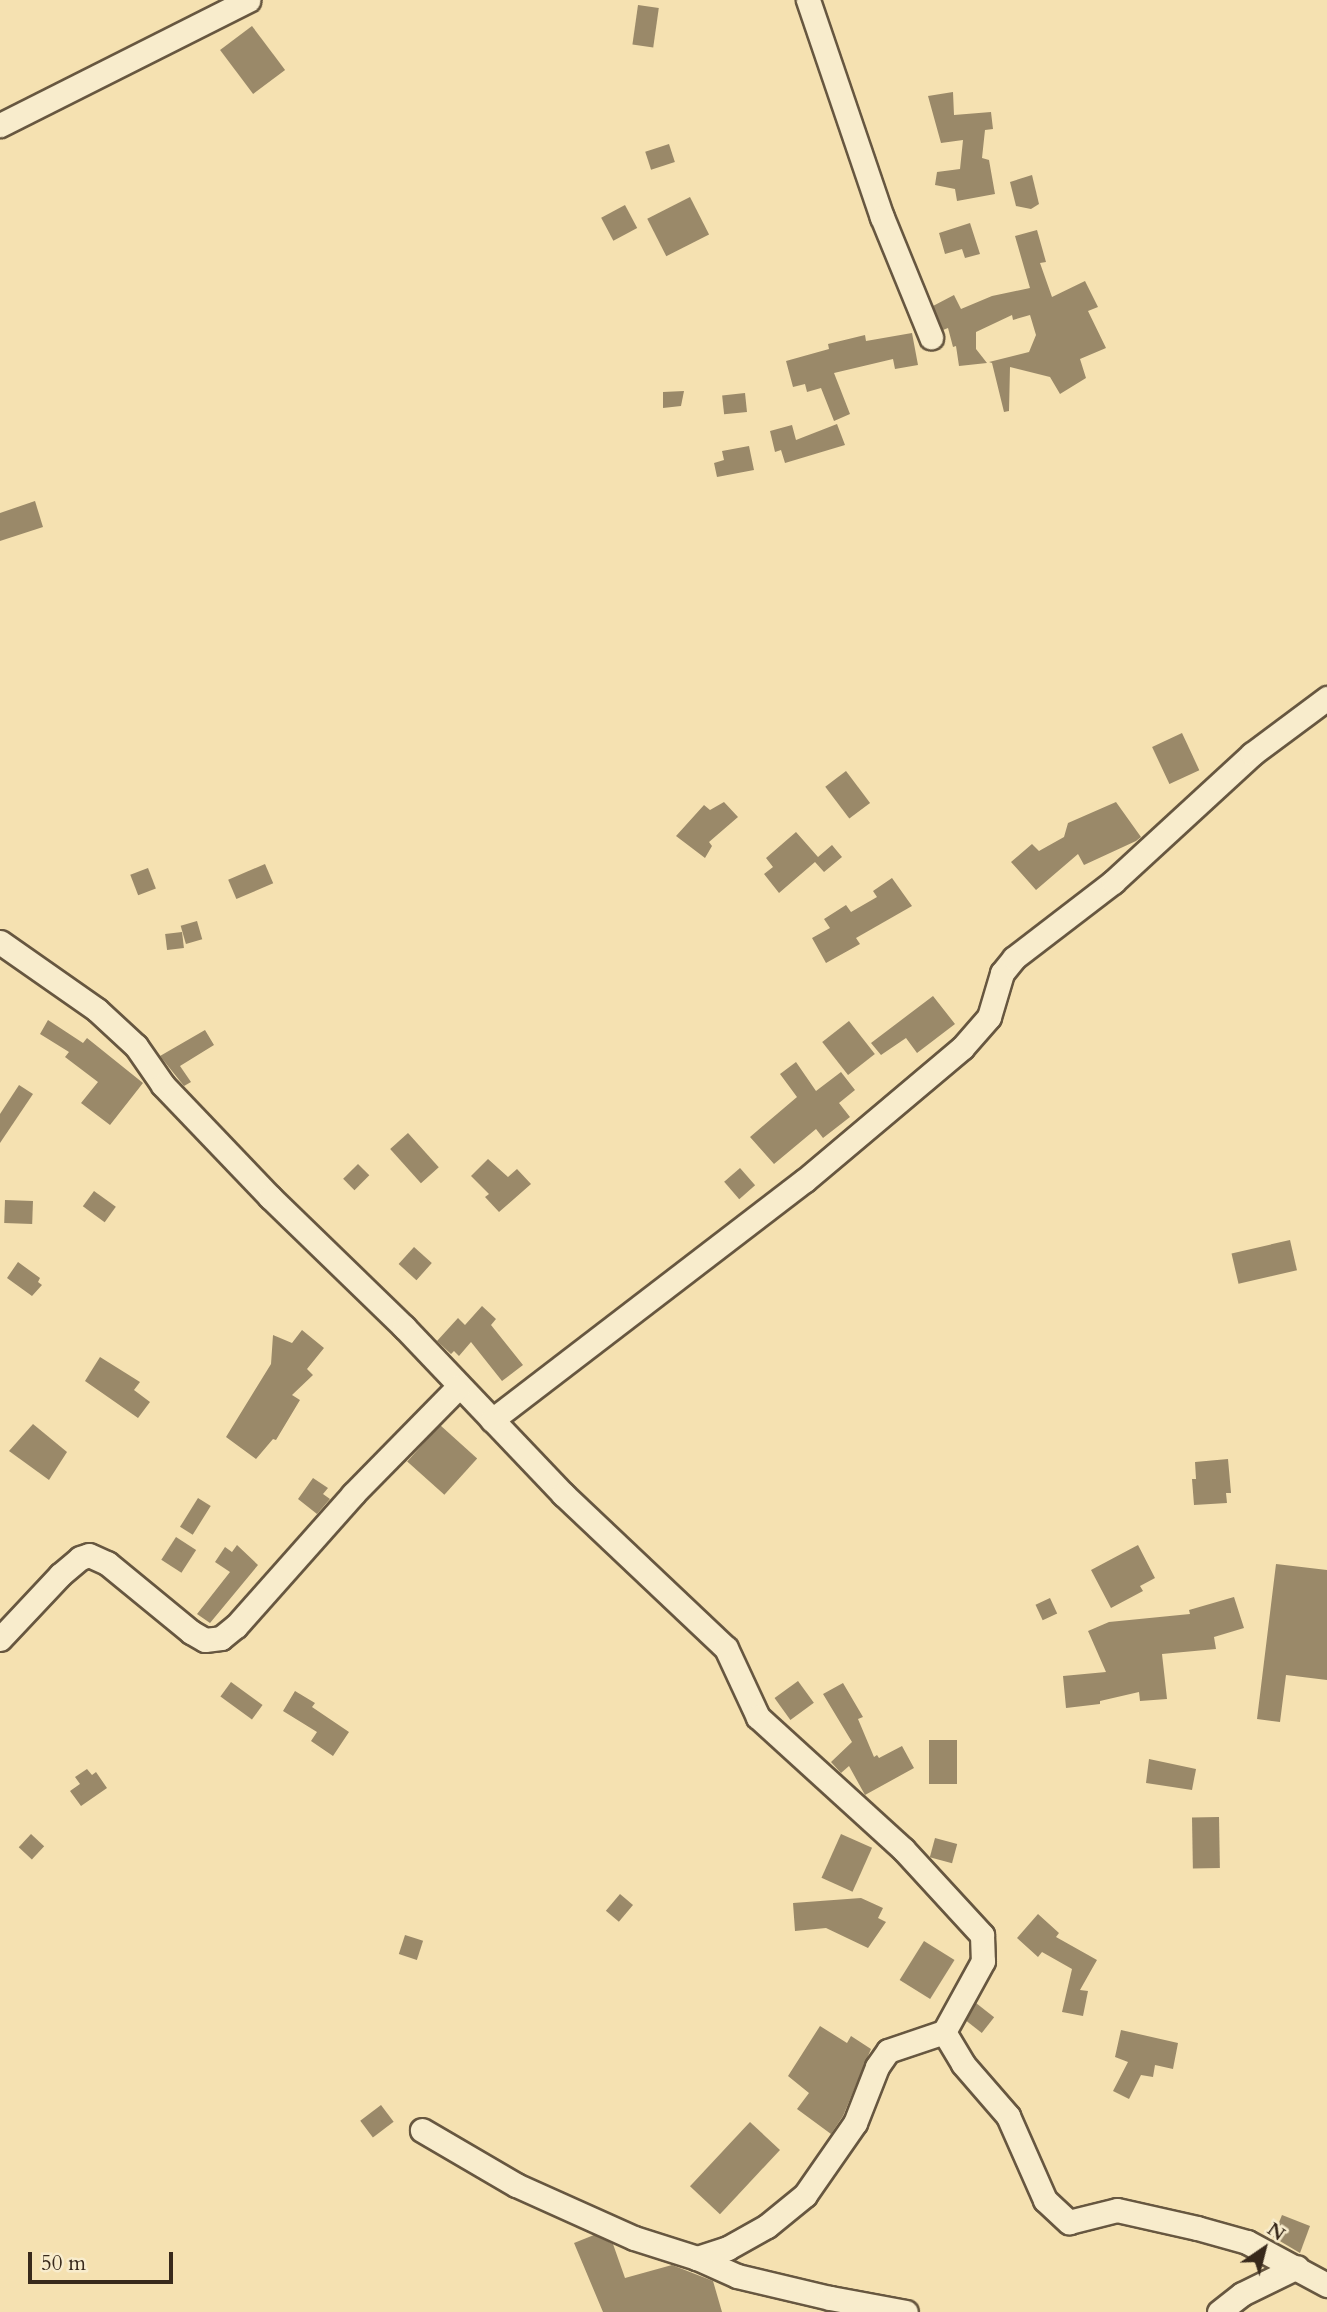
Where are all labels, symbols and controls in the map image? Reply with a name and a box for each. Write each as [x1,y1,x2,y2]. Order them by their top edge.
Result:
north arrow [1229,2214,1299,2284]
text: N [1262,2216,1290,2247]
scale bar [32,2238,177,2282]
text: 50 m [41,2249,86,2278]

